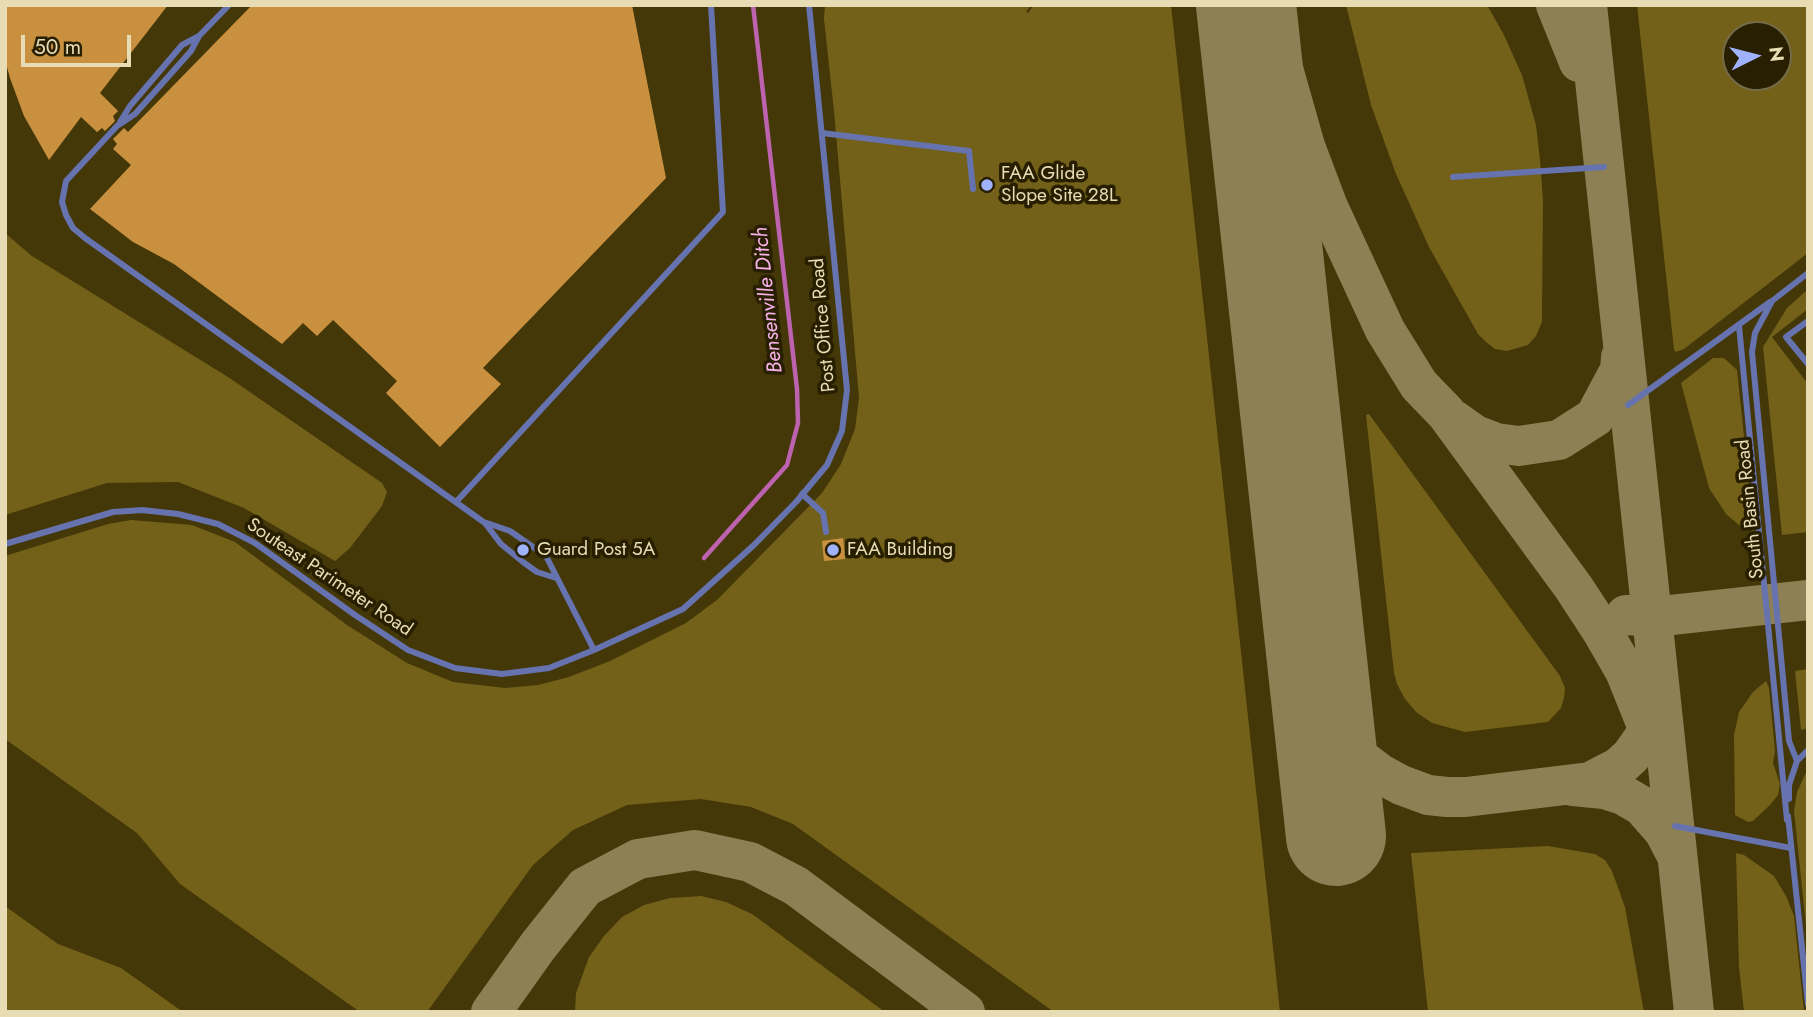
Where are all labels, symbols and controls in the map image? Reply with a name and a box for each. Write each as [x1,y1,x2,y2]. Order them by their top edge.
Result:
scale bar [24,21,135,65]
north arrow [1722,21,1792,91]
text: 50 m [34,32,81,62]
text: N [1762,45,1791,63]
place label: FAA Glide Slope Site 28L [1001,163,1118,207]
marker: FAA Glide Slope Site 28L [979,177,995,193]
water label: Bensenville Ditch [749,226,789,374]
street label: Post Office Road [807,257,841,393]
street label: South Basin Road [1732,438,1770,580]
street label: Souteast Parimeter Road [242,514,416,642]
place label: Guard Post 5A [537,539,655,561]
place label: FAA Building [847,539,953,561]
marker: Guard Post 5A [515,542,531,558]
marker: FAA Building [825,542,841,558]

